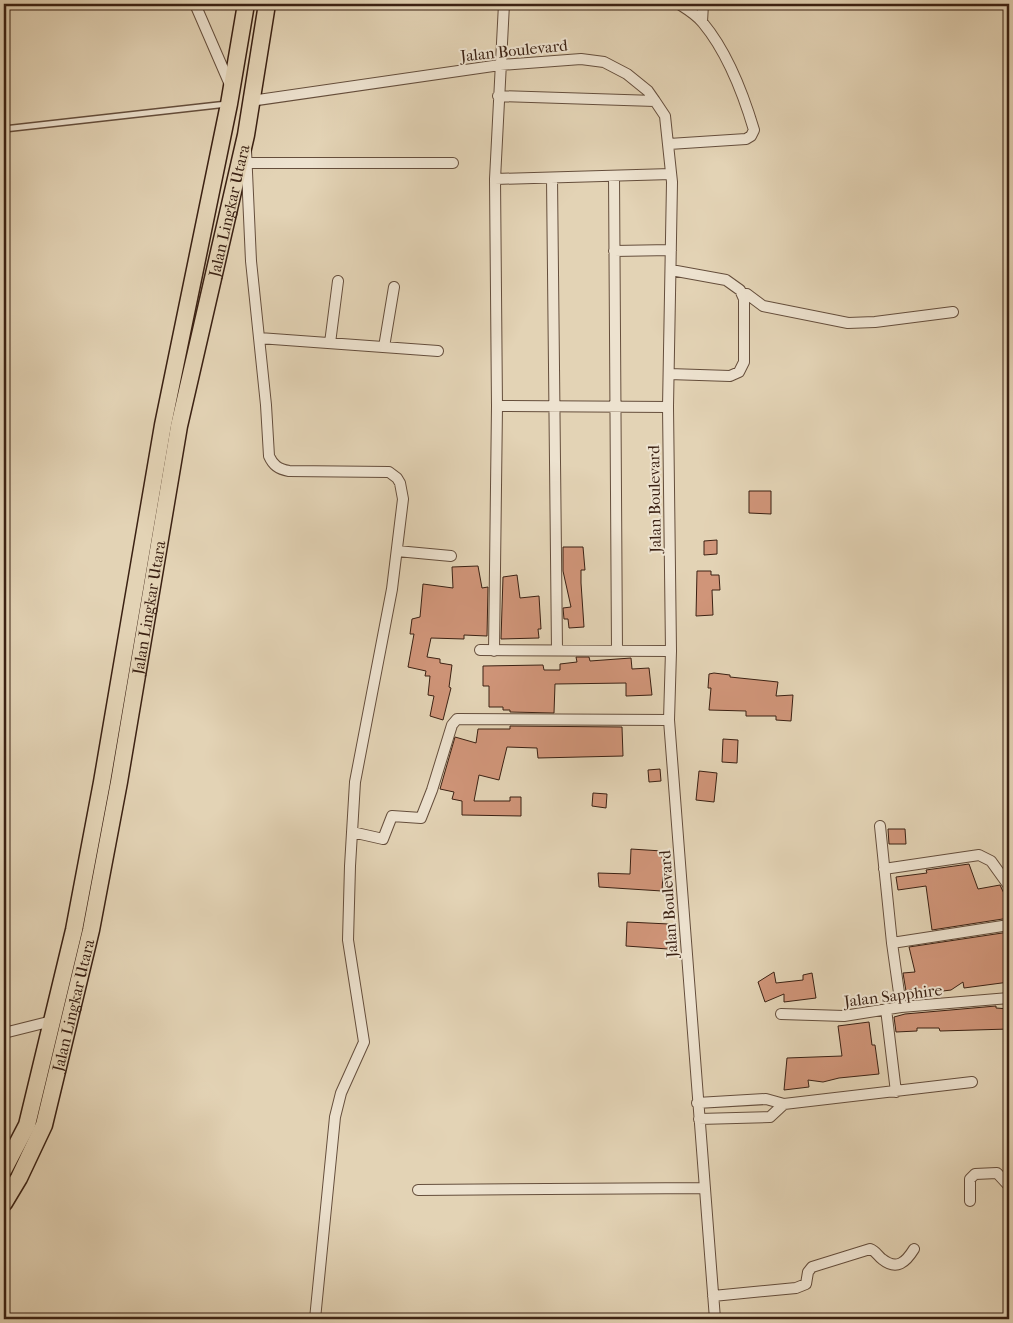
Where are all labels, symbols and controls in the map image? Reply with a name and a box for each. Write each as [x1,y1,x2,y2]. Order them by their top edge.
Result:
street label: Jalan Boulevard [458,35,569,66]
street label: Jalan Lingkar Utara [204,142,254,281]
street label: Jalan Boulevard [644,445,665,555]
street label: Jalan Lingkar Utara [128,539,170,678]
street label: Jalan Boulevard [655,849,682,960]
street label: Jalan Lingkar Utara [48,937,99,1075]
street label: Jalan Sapphire [841,980,943,1011]

